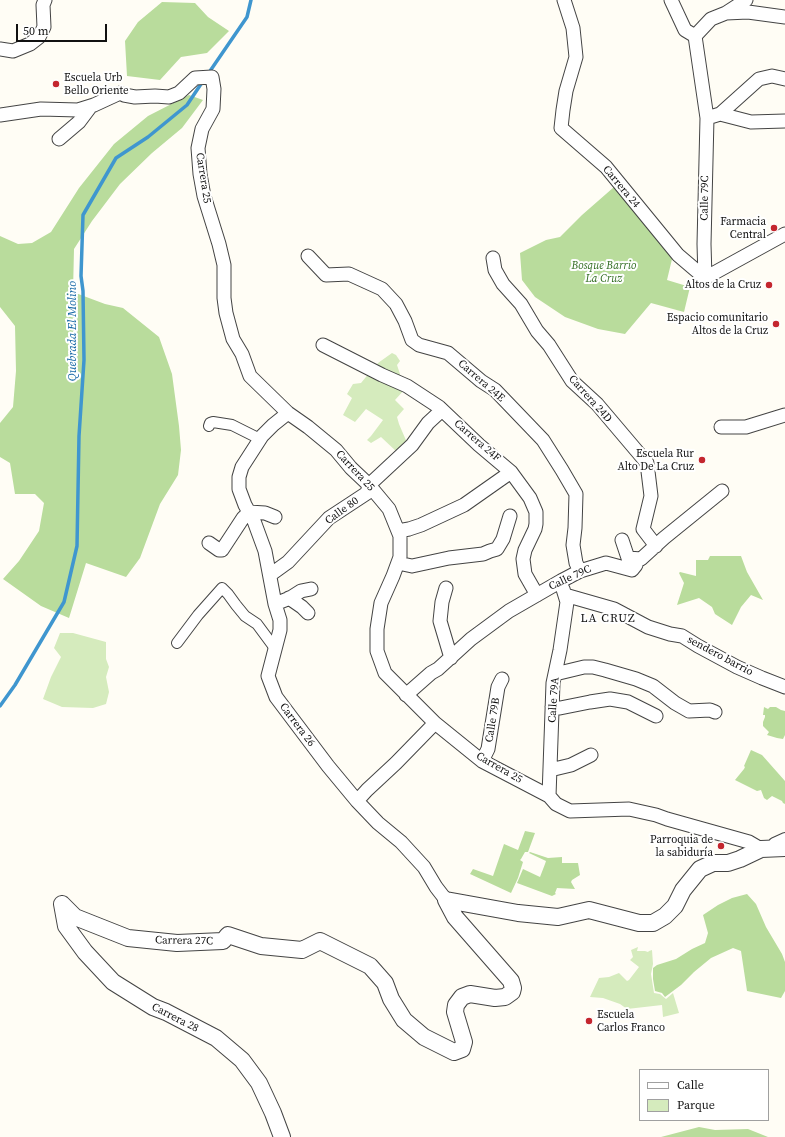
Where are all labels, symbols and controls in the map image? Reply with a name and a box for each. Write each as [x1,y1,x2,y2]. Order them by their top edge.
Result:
scale bar [18,16,109,42]
text: 50 m [23,23,49,39]
place label: Escuela Urb Bello Oriente [64,71,129,97]
marker: Escuela Urb Bello Oriente [51,79,61,89]
street label: Carrera 25 [192,152,214,204]
street label: Carrera 24 [600,163,642,211]
street label: Calle 79C [698,175,712,221]
place label: Farmacia Central [720,215,766,241]
marker: Farmacia Central [769,223,779,233]
park label: Bosque Barrio La Cruz [572,259,636,285]
place label: Altos de la Cruz [685,278,761,292]
marker: Altos de la Cruz [764,280,774,290]
water label: Quebrada El Molino [66,281,80,381]
place label: Espacio comunitario Altos de la Cruz [667,311,768,337]
marker: Espacio comunitario Altos de la Cruz [771,319,781,329]
street label: Carrera 24E [455,357,507,405]
street label: Carrera 24D [565,373,615,425]
street label: Carrera 24F [451,417,503,465]
place label: Escuela Rur Alto De La Cruz [618,447,694,473]
street label: Carrera 25 [333,448,377,494]
marker: Escuela Rur Alto De La Cruz [697,455,707,465]
street label: Calle 80 [323,494,361,528]
street label: Calle 79C [547,562,593,594]
district label: LA CRUZ [580,612,636,626]
street label: sendero barrio [685,633,755,679]
street label: Calle 79A [546,677,562,723]
street label: Calle 79B [483,697,503,743]
street label: Carrera 26 [276,701,318,749]
street label: Carrera 25 [474,750,524,786]
place label: Parroquia de la sabiduría [650,833,713,859]
marker: Parroquia de la sabiduría [716,841,726,851]
street label: Carrera 27C [155,934,213,948]
street label: Carrera 28 [149,1001,201,1035]
place label: Escuela Carlos Franco [597,1008,665,1034]
marker: Escuela Carlos Franco [584,1016,594,1026]
legend [639,1069,769,1121]
text: Calle [677,1077,704,1093]
text: Parque [677,1097,715,1113]

